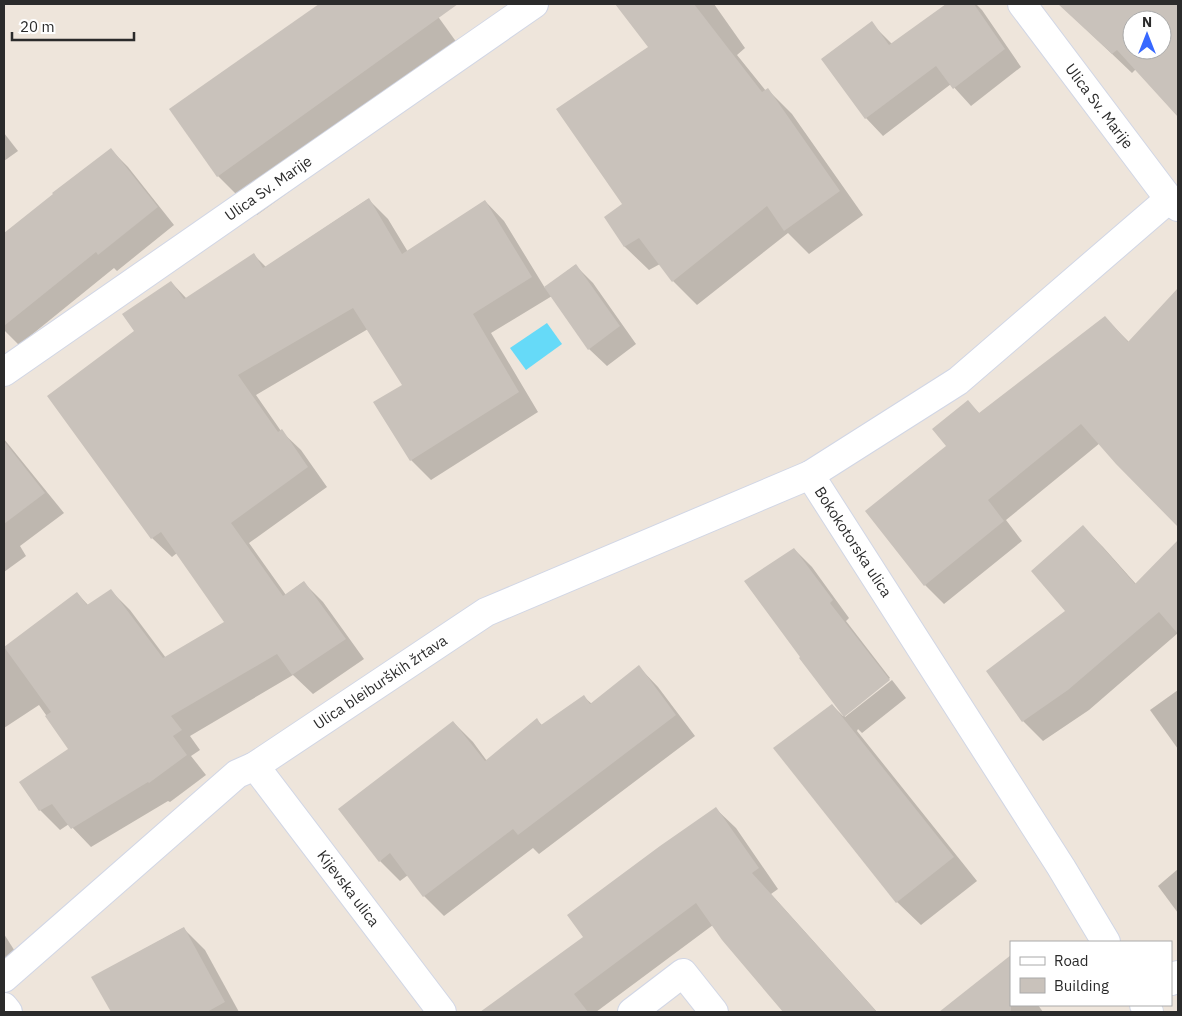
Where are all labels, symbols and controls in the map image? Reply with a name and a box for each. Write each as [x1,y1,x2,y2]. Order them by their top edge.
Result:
scale bar [12,10,135,42]
north arrow [1122,10,1172,60]
text: N [1142,13,1152,31]
text: 20 m [20,17,55,36]
street label: Ulica Sv. Marije [1061,60,1138,152]
street label: Ulica Sv. Marije [221,151,315,225]
street label: Bokokotorska ulica [811,483,896,601]
street label: Ulica bleiburških žrtava [310,631,451,733]
street label: Kijevska ulica [313,846,384,930]
legend [1010,941,1172,1006]
text: Road [1054,951,1089,970]
text: Building [1054,976,1109,995]

